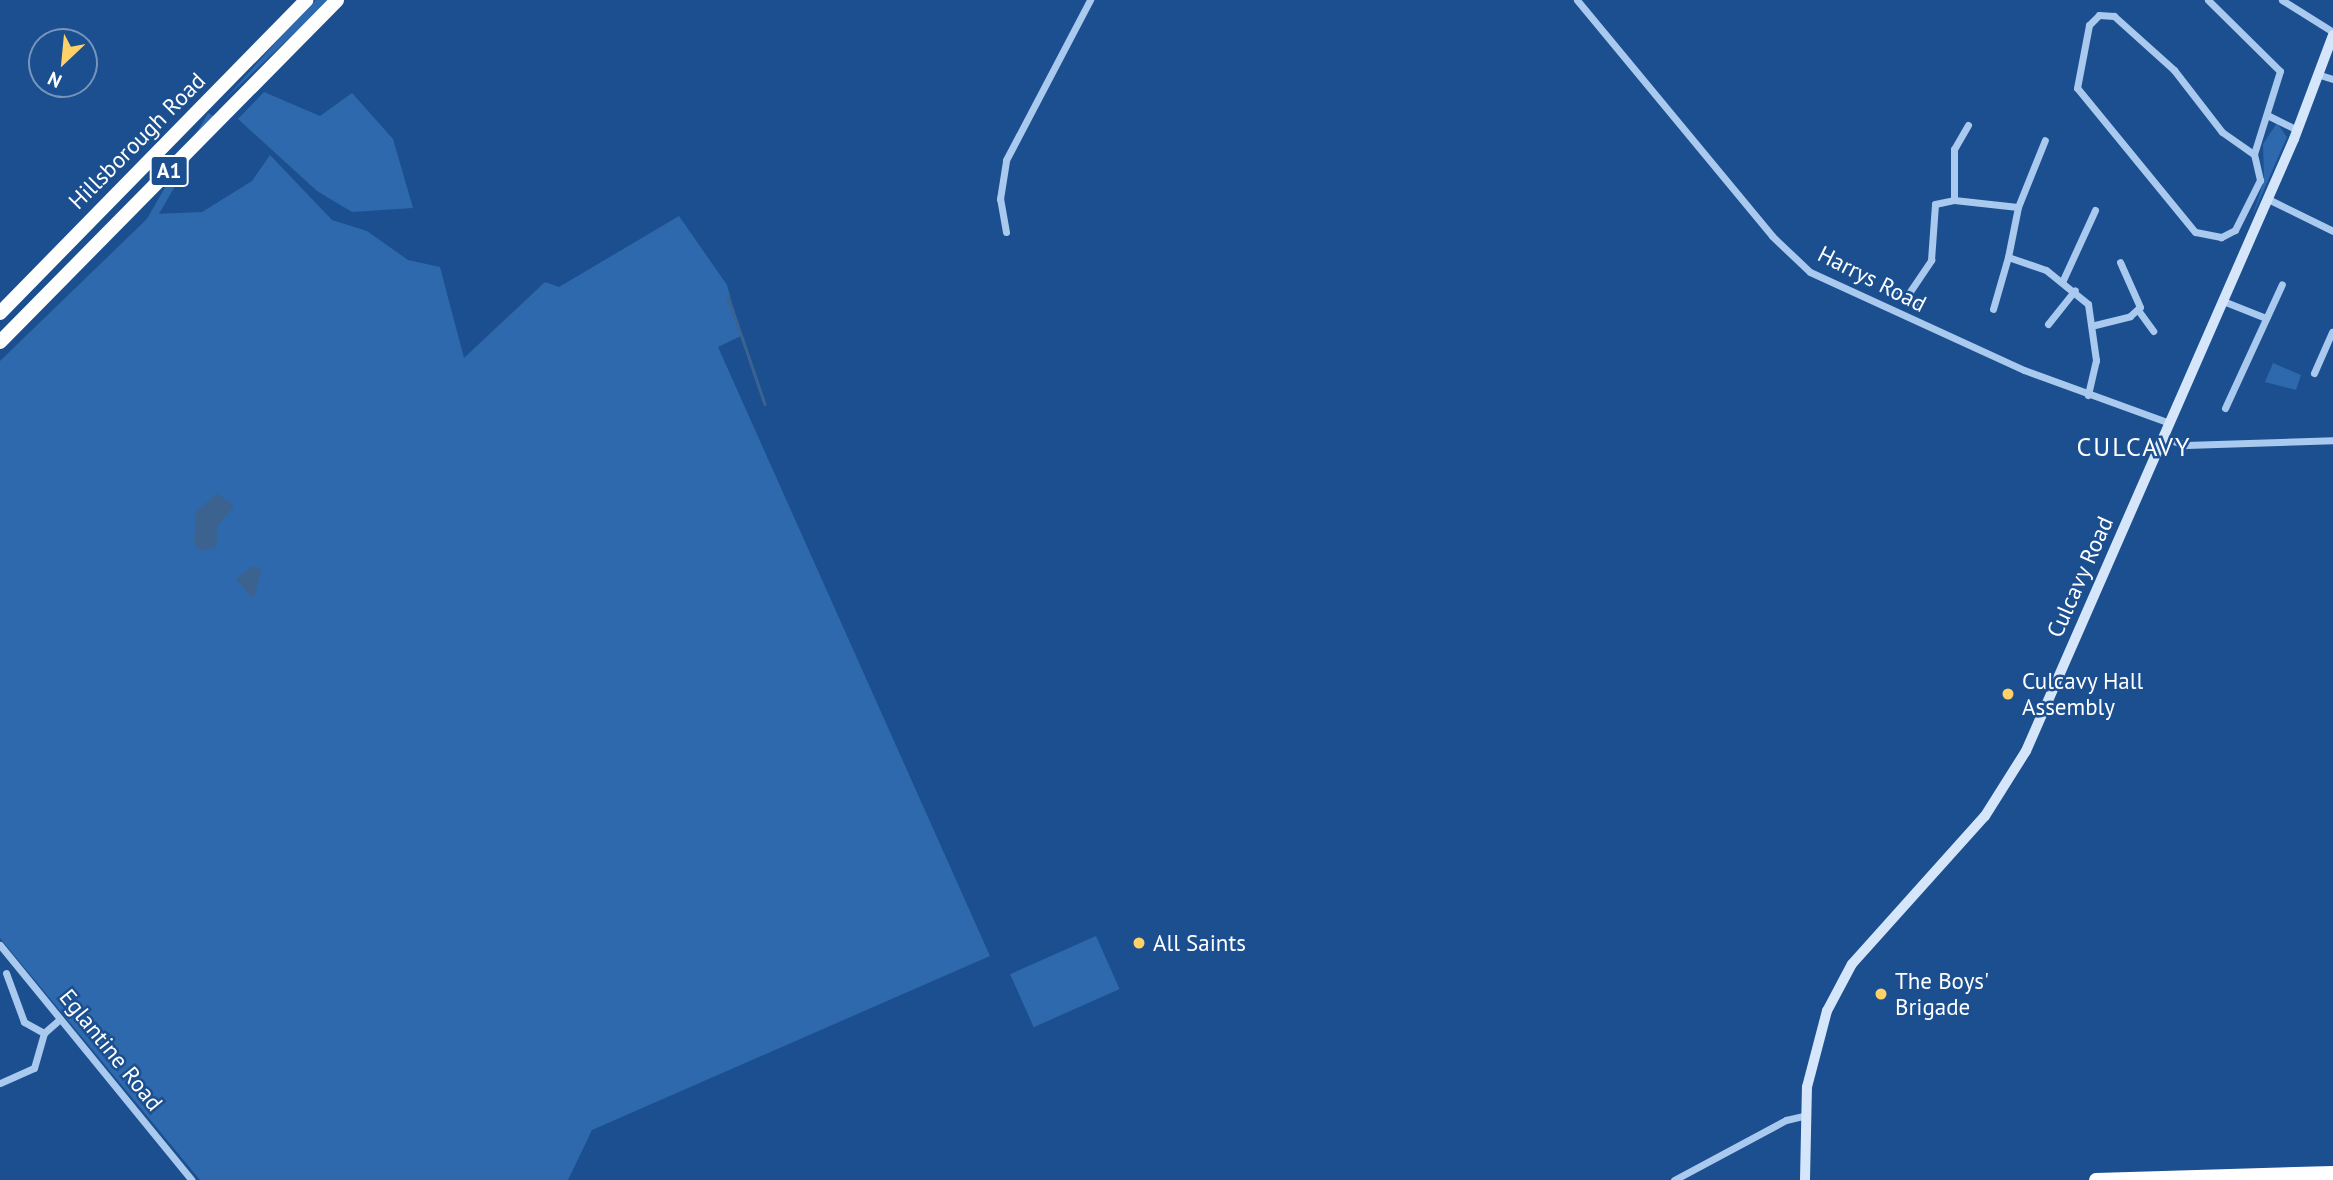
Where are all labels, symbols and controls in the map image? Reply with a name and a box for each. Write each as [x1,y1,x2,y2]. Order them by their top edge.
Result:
north arrow [28,28,98,98]
text: N [44,67,66,94]
street label: Hillsborough Road [63,67,211,215]
road number: A1 [148,154,190,188]
street label: Harrys Road [1813,240,1931,318]
district label: CULCAVY [2077,431,2191,463]
street label: Culcavy Road [2041,512,2119,642]
place label: Culcavy Hall Assembly [2022,667,2144,721]
marker: Culcavy Hall Assembly [2000,686,2016,702]
place label: All Saints [1153,929,1246,957]
marker: All Saints [1131,935,1147,951]
place label: The Boys' Brigade [1895,967,1989,1021]
street label: Eglantine Road [54,984,168,1116]
marker: The Boys' Brigade [1873,986,1889,1002]

